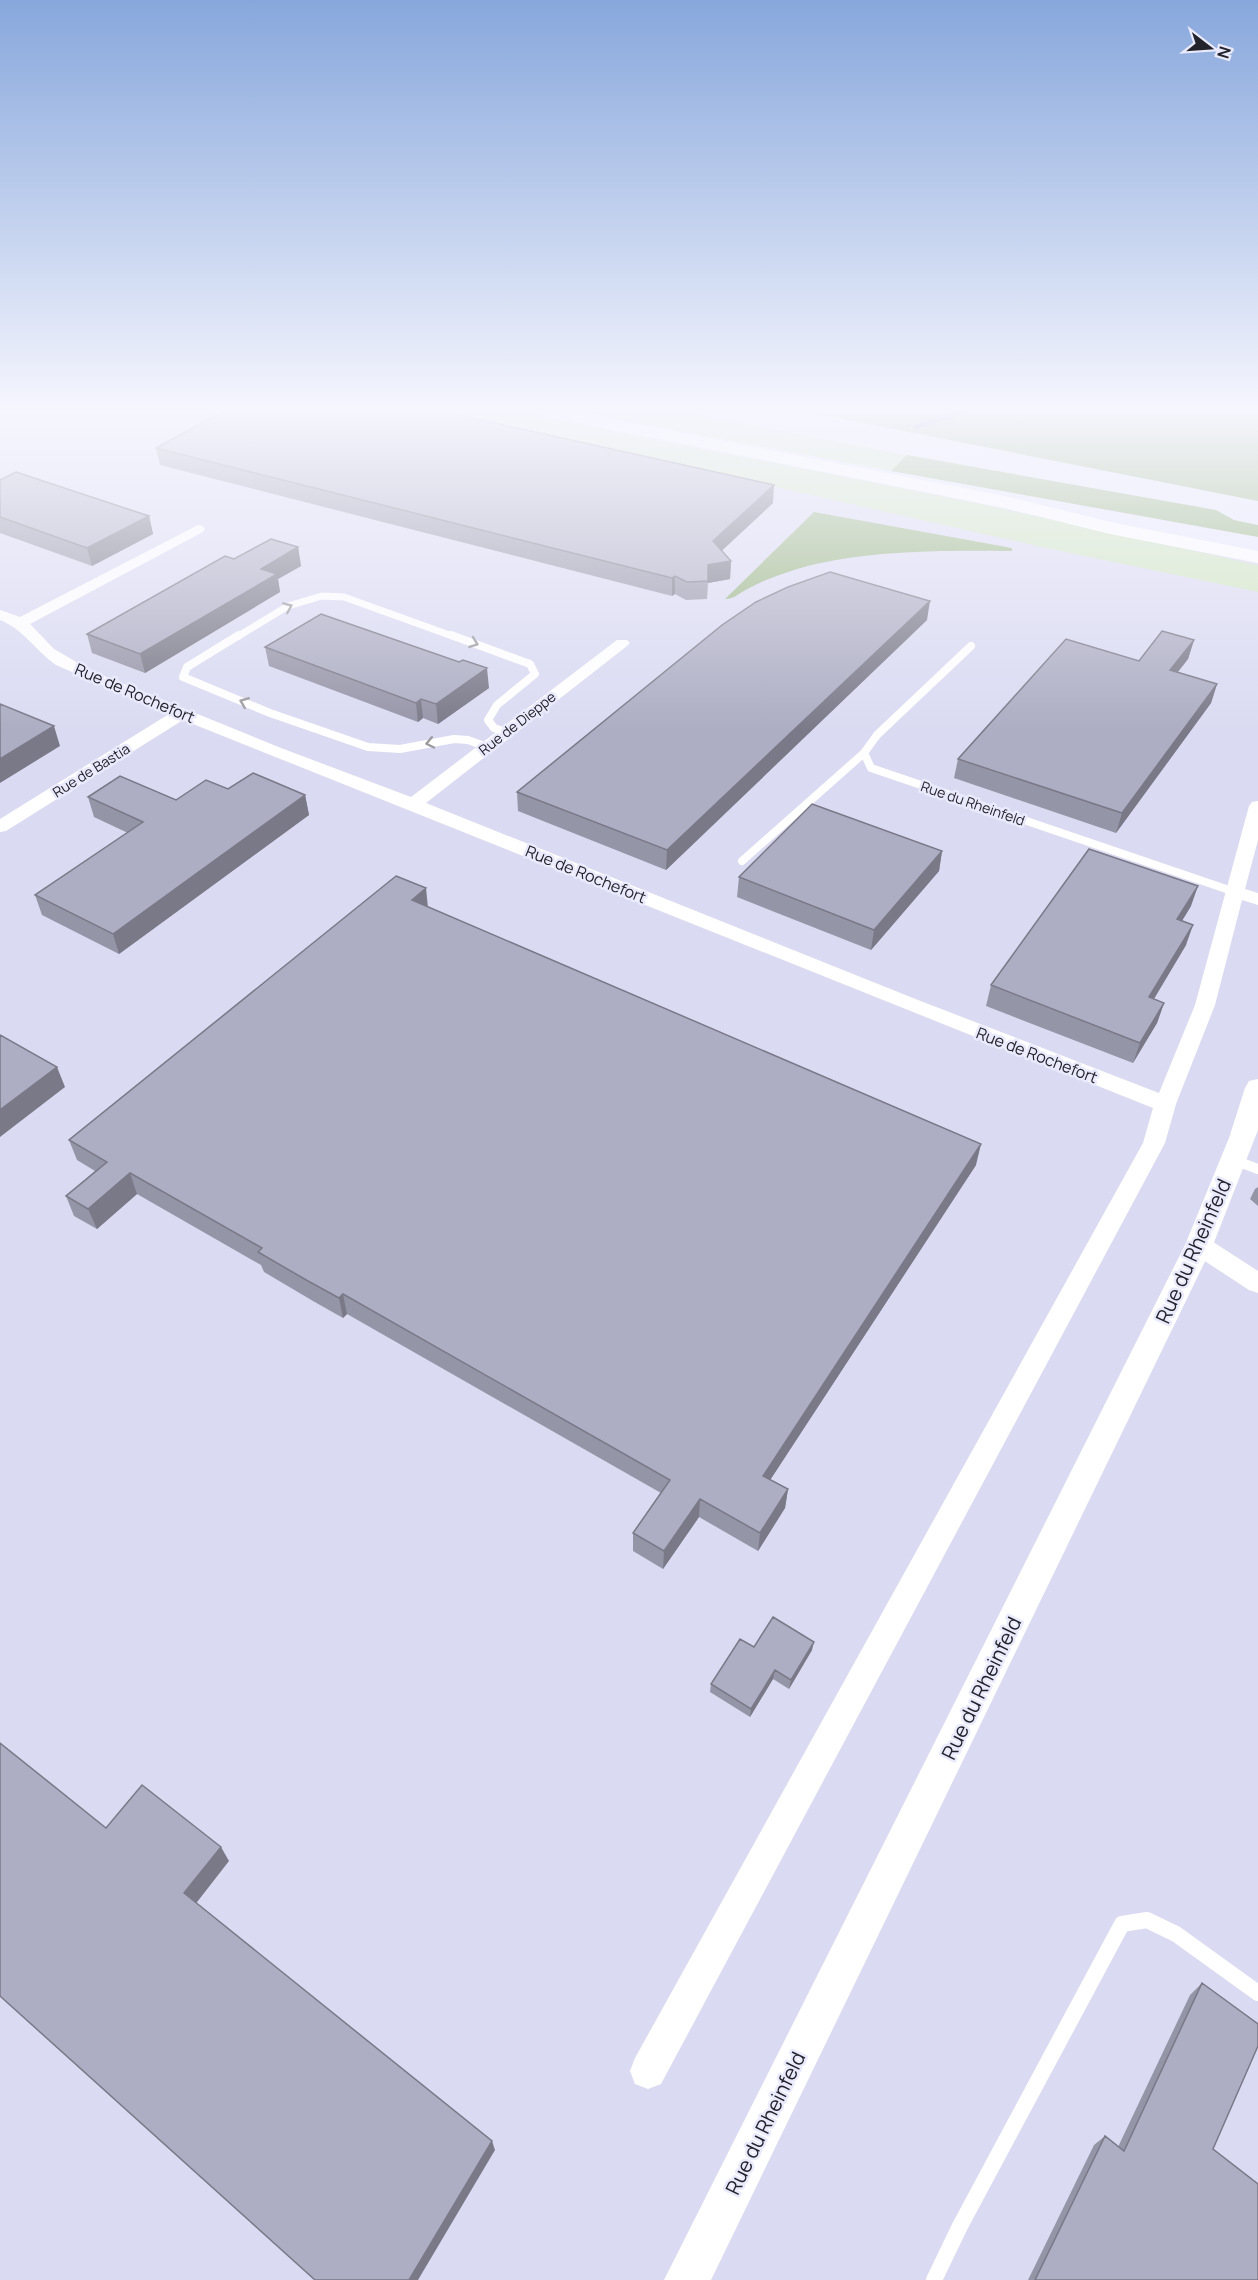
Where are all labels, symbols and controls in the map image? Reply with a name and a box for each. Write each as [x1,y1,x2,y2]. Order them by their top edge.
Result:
north arrow [1180,18,1240,78]
text: N [1212,44,1237,61]
one-way arrow [282,602,293,614]
one-way arrow [468,636,479,648]
street label: Rue de Rochefort [72,658,198,728]
street label: Rue de Dieppe [475,687,559,759]
one-way arrow [239,697,250,709]
one-way arrow [425,736,435,749]
street label: Rue de Bastia [49,739,133,801]
street label: Rue du Rheinfeld [918,776,1028,830]
street label: Rue de Rochefort [522,840,650,908]
street label: Rue de Rochefort [973,1022,1101,1088]
street label: Rue du Rheinfeld [1149,1174,1237,1328]
street label: Rue du Rheinfeld [935,1612,1027,1764]
street label: Rue du Rheinfeld [719,2047,811,2199]

